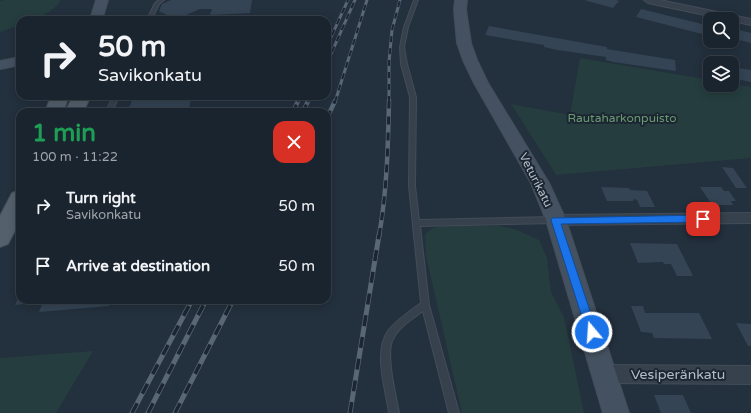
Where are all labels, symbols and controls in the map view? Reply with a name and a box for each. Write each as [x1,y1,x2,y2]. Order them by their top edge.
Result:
map controls [703,12,739,92]
button: search [703,12,739,48]
text: 50 m [98,30,166,64]
icon: right [32,32,84,84]
button: layers [703,56,739,92]
text: Savikonkatu [98,64,202,86]
park label: Rautaharkonpuisto [568,111,676,125]
text: 1 min [32,119,96,148]
button: close [273,121,315,163]
text: 100 m · 11:22 [32,149,118,165]
street label: Veturikatu [516,151,556,209]
text: Turn right [66,189,136,207]
icon: right [32,195,54,217]
text: 50 m [278,197,315,215]
pin [686,202,720,236]
text: Savikonkatu [66,207,141,223]
icon: arrive [692,208,714,230]
icon: arrive [32,255,54,277]
text: Arrive at destination [66,257,210,275]
text: 50 m [278,257,315,275]
position arrow [571,311,613,353]
street label: Vesiperänkatu [631,366,725,383]

